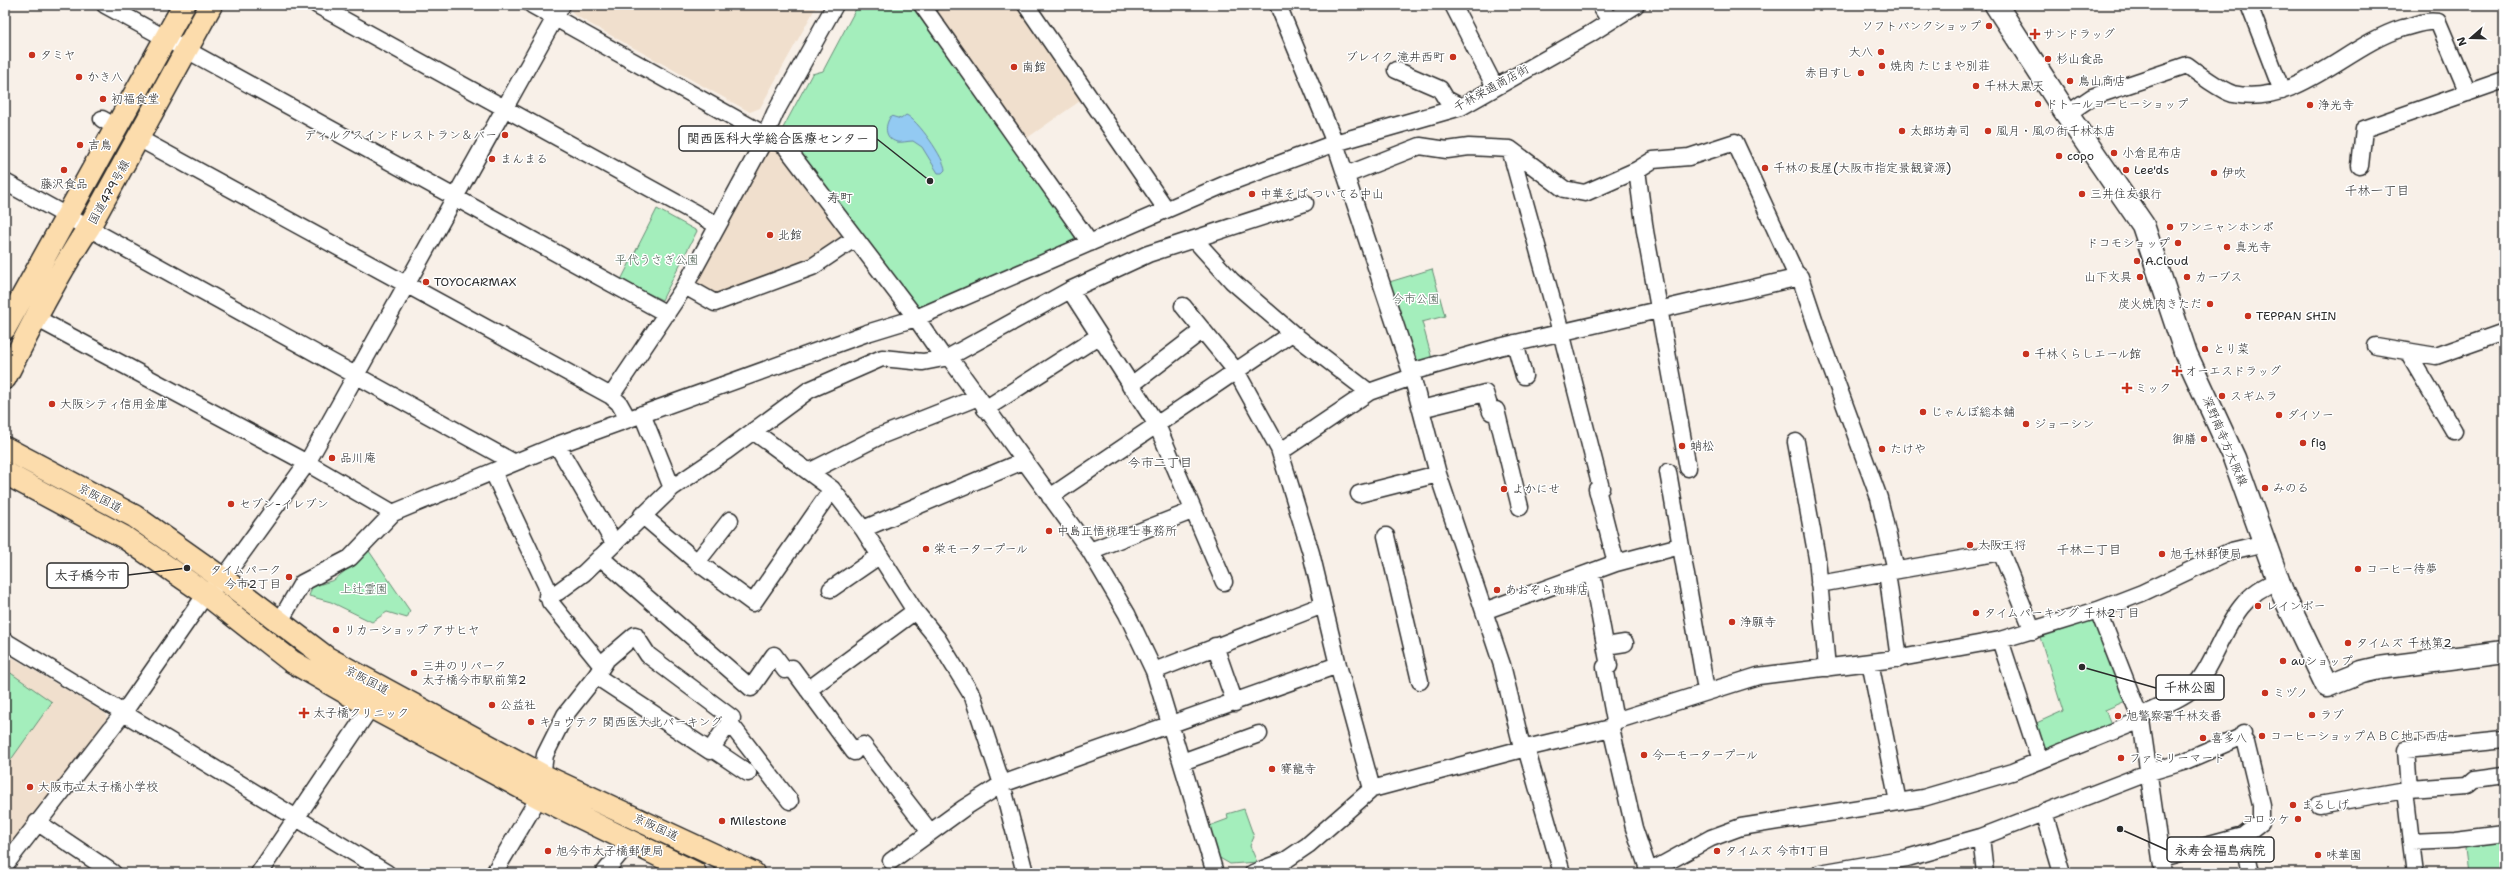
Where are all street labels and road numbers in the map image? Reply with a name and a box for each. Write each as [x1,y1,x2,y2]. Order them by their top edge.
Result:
street label: 千林栄通商店街 [1450,61,1532,115]
street label: 国道479号線 [85,157,133,227]
street label: 深野南寺方大阪線 [2199,394,2251,488]
street label: 京阪国道 [75,480,125,516]
street label: 京阪国道 [342,662,392,698]
street label: 京阪国道 [631,810,681,844]

